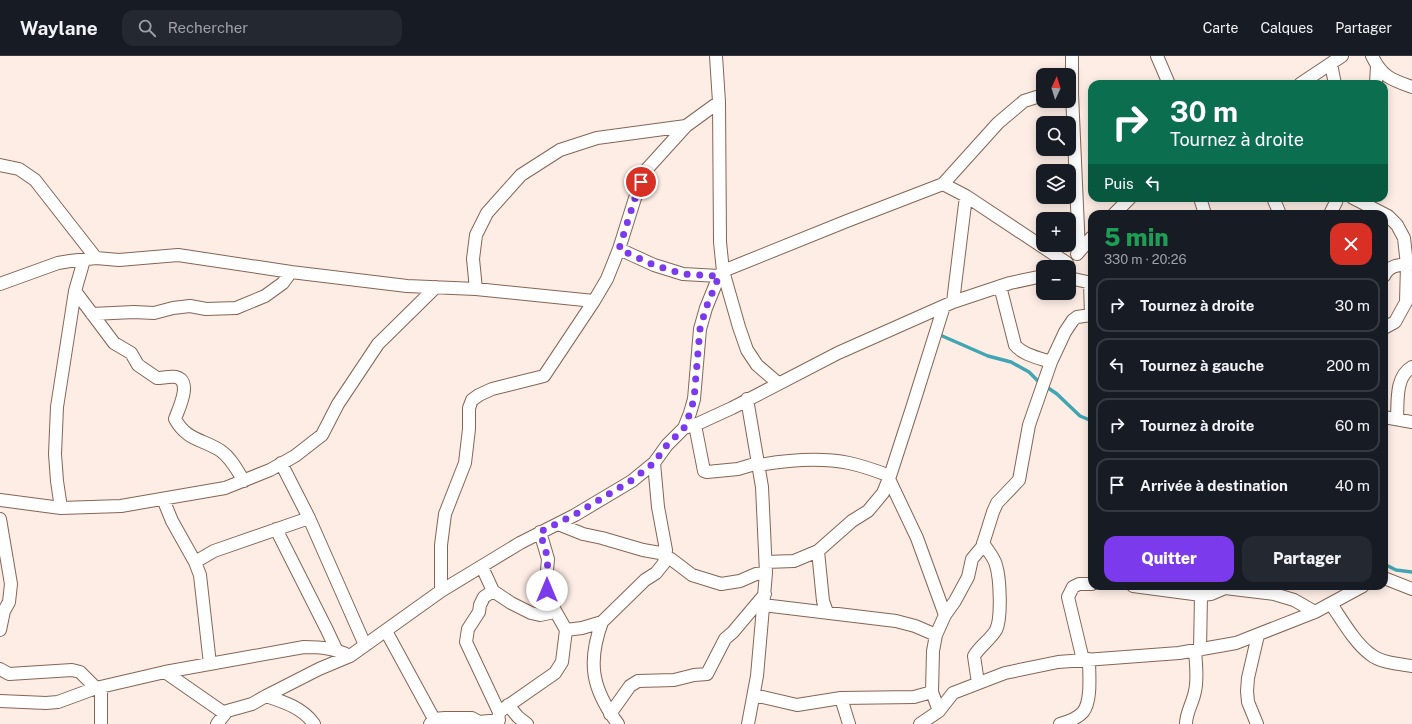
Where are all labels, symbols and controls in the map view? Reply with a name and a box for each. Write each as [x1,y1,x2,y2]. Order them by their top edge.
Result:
search box [122,10,402,46]
text: Waylane [20,17,98,39]
icon: search [136,17,158,39]
text: Rechercher [168,19,248,36]
text: Carte [1203,20,1239,36]
text: Calques [1261,20,1313,36]
text: Partager [1335,20,1392,36]
north arrow [1036,68,1076,108]
map controls [1036,68,1076,300]
text: 30 m [1170,95,1238,128]
icon: right [1104,96,1156,148]
button: search [1036,116,1076,156]
text: Tournez à droite [1170,129,1304,150]
button: layers [1036,164,1076,204]
pin [624,165,658,199]
icon: arrive [630,171,652,193]
icon: left [1142,172,1164,194]
text: Puis [1104,175,1134,192]
button: + [1036,212,1076,252]
text: 5 min [1104,223,1169,251]
button: close [1330,223,1372,265]
text: 330 m · 20:26 [1104,252,1187,267]
button: − [1036,260,1076,300]
icon: right [1106,294,1128,316]
text: Tournez à droite [1140,297,1254,314]
text: 30 m [1335,297,1370,314]
icon: left [1106,354,1128,376]
text: Tournez à gauche [1140,357,1264,374]
text: 200 m [1326,357,1370,374]
icon: right [1106,414,1128,436]
text: Tournez à droite [1140,417,1254,434]
text: 60 m [1335,417,1370,434]
icon: arrive [1106,474,1128,496]
text: Arrivée à destination [1140,477,1288,494]
text: 40 m [1335,477,1370,494]
button: Quitter [1104,536,1234,582]
button: Partager [1242,536,1372,582]
position arrow [526,569,568,611]

